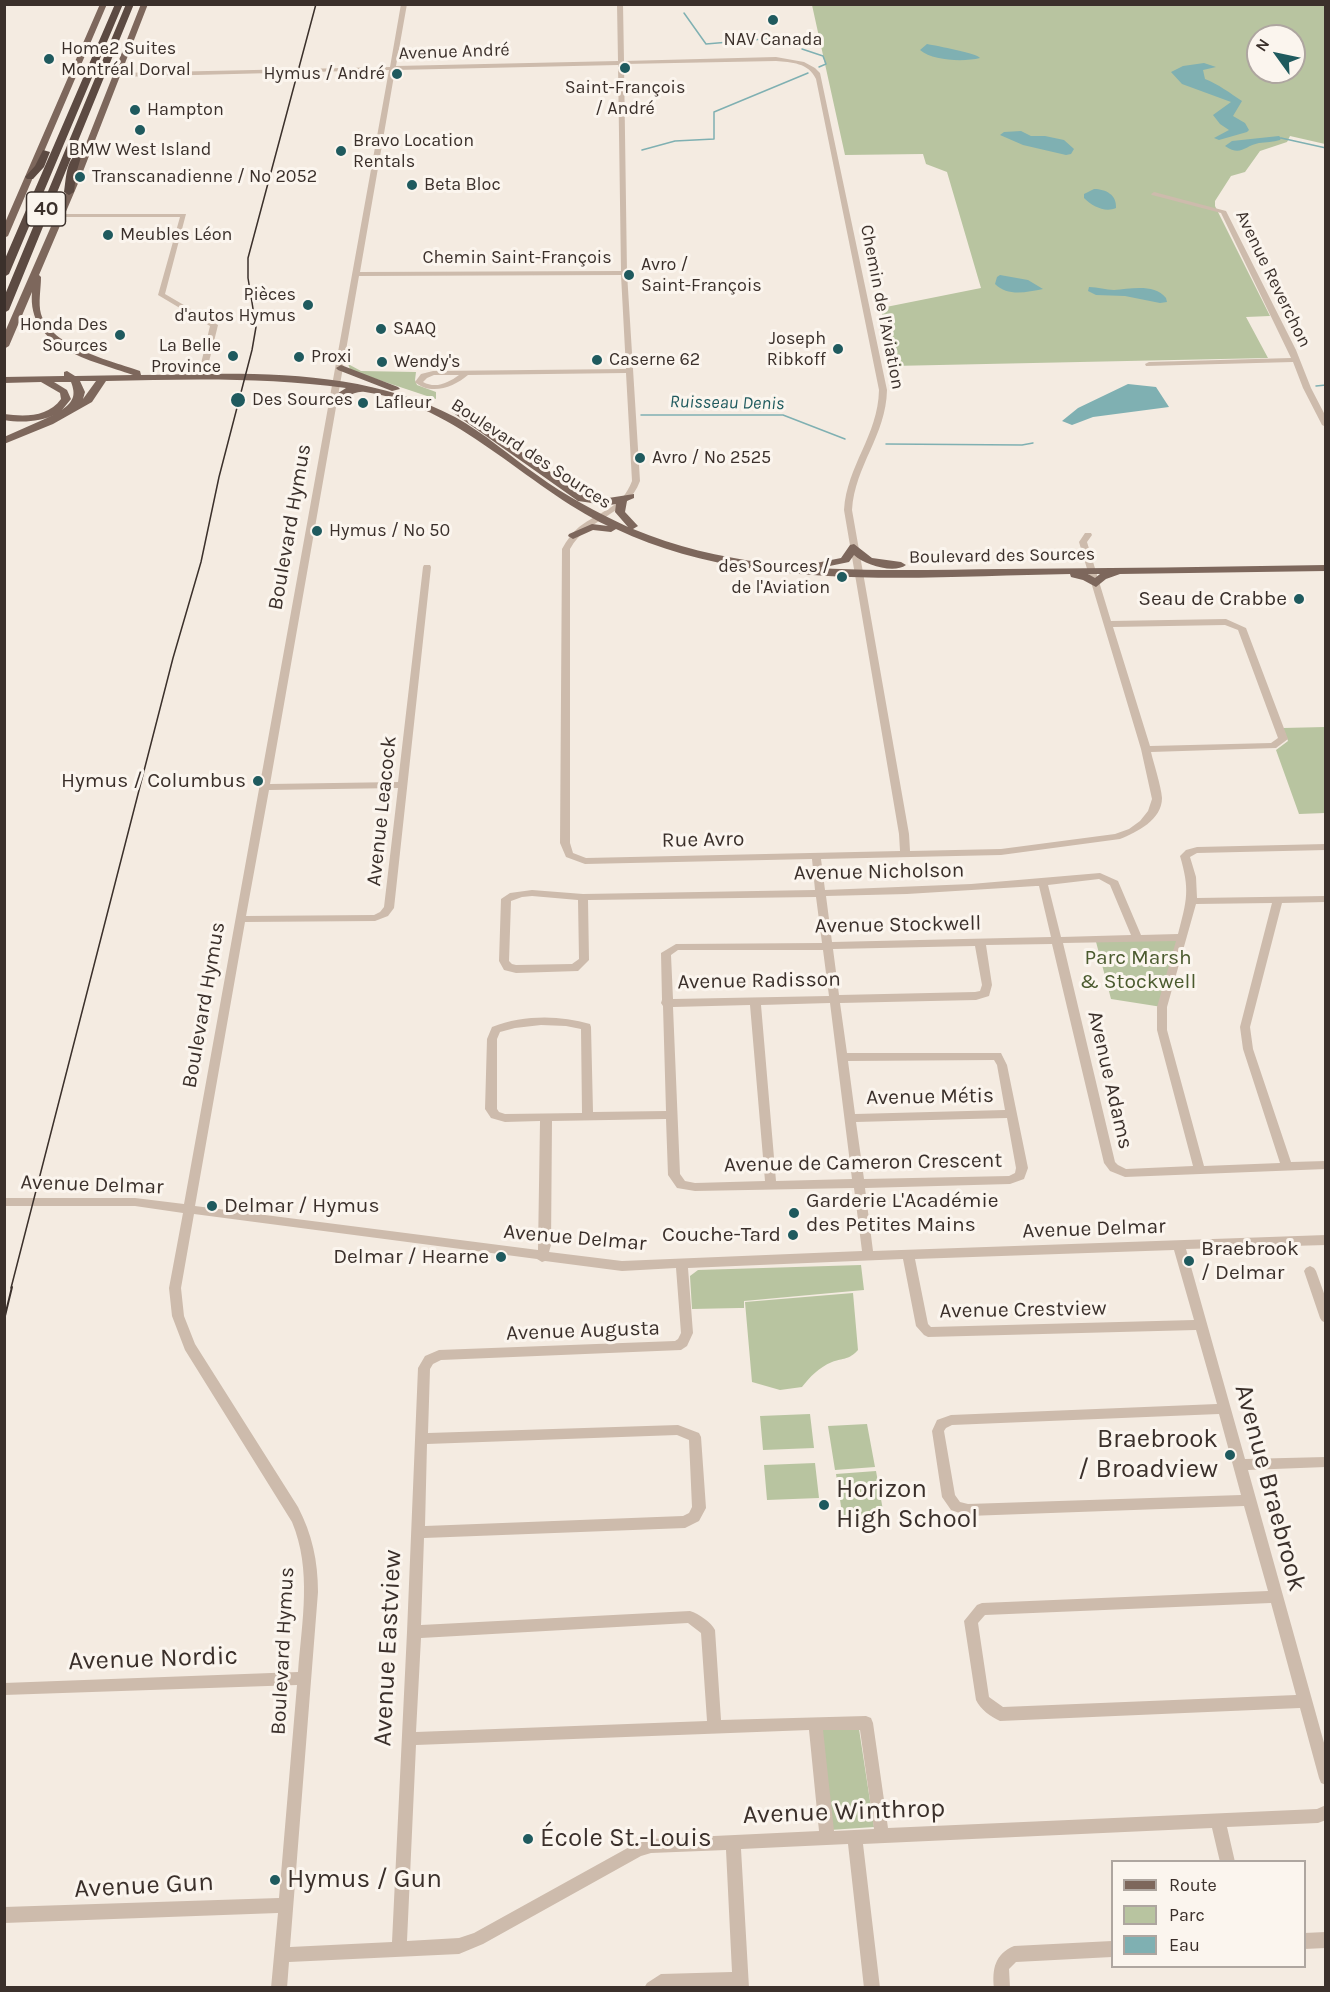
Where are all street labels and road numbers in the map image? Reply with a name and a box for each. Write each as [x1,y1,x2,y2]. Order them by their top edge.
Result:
street label: Avenue André [398,39,510,65]
road number: 40 [26,192,66,226]
street label: Avenue Reverchon [1231,207,1315,351]
street label: Chemin de l'Aviation [855,223,909,391]
street label: Chemin Saint-François [422,247,612,269]
street label: Boulevard des Sources [447,394,615,514]
street label: Boulevard Hymus [263,442,317,612]
street label: Boulevard des Sources [909,544,1095,568]
street label: Avenue Leacock [362,734,402,888]
street label: Rue Avro [662,827,744,853]
street label: Avenue Nicholson [793,858,965,886]
street label: Avenue Stockwell [814,911,982,939]
street label: Boulevard Hymus [177,920,231,1090]
street label: Avenue Radisson [677,967,841,995]
street label: Avenue Adams [1082,1009,1138,1151]
street label: Avenue Métis [866,1083,994,1111]
street label: Avenue de Cameron Crescent [724,1148,1002,1178]
street label: Avenue Delmar [20,1170,164,1200]
street label: Avenue Delmar [1022,1214,1166,1244]
street label: Avenue Delmar [502,1219,648,1257]
street label: Avenue Crestview [939,1296,1107,1324]
street label: Avenue Augusta [506,1316,660,1346]
street label: Avenue Braebrook [1227,1381,1313,1595]
street label: Avenue Eastview [367,1549,409,1747]
street label: Boulevard Hymus [266,1566,300,1736]
street label: Avenue Nordic [68,1640,238,1678]
street label: Avenue Winthrop [742,1793,946,1831]
street label: Avenue Gun [73,1867,215,1905]

